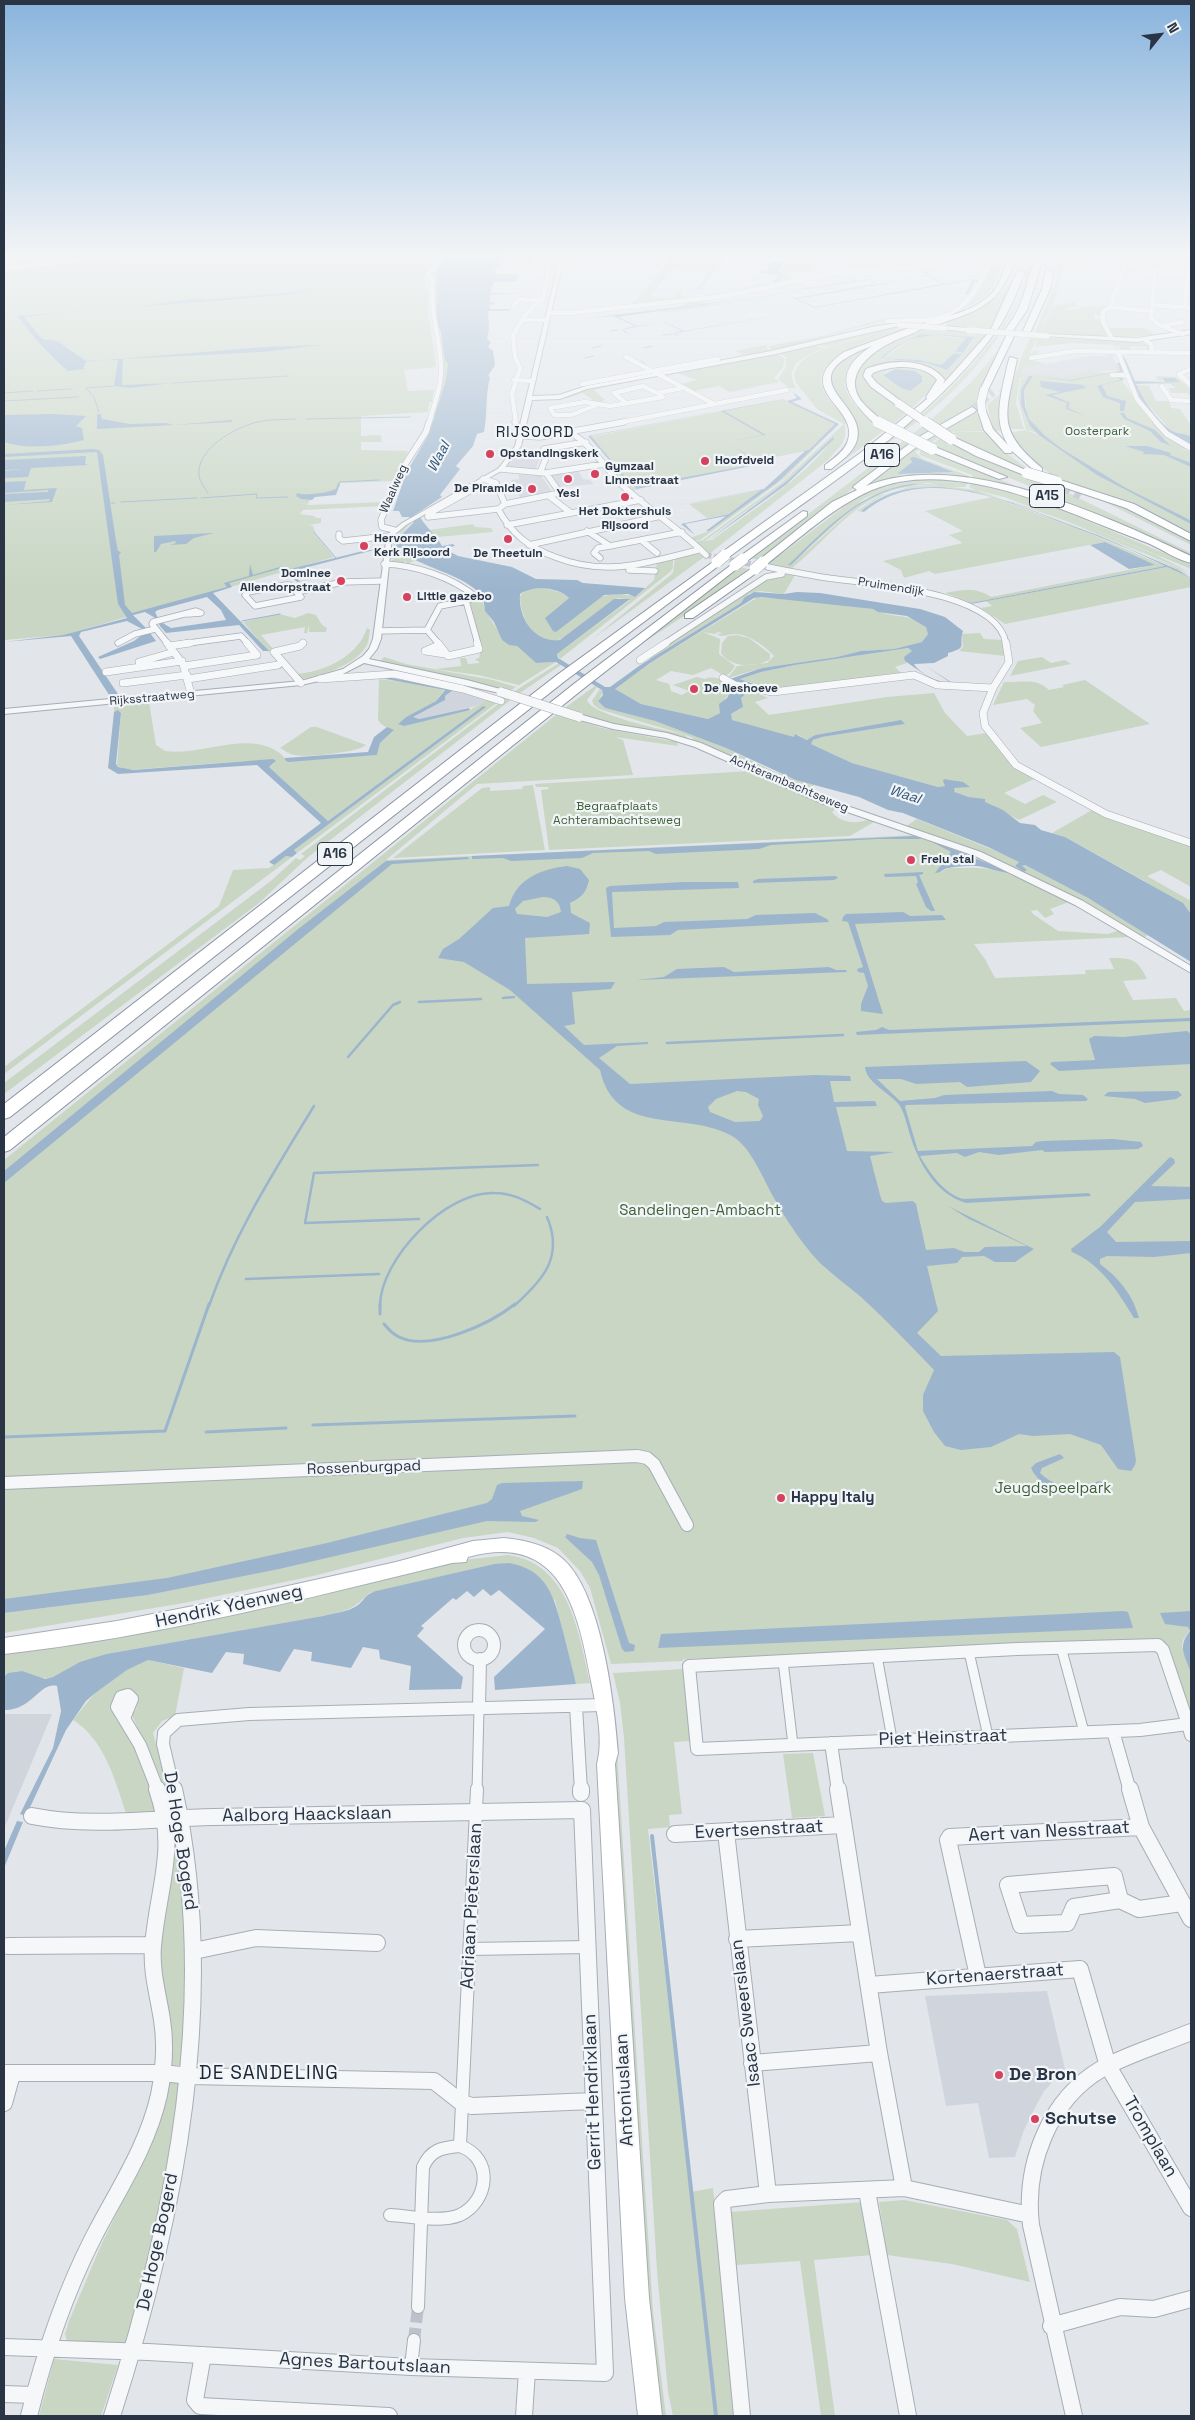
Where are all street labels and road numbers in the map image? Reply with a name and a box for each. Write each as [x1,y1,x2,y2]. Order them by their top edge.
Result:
road number: A16 [864,444,900,466]
street label: Waalweg [377,463,411,515]
road number: A15 [1030,484,1064,508]
street label: Pruimendijk [857,575,925,599]
street label: Rijksstraatweg [109,687,195,709]
street label: Achterambachtseweg [727,752,851,816]
road number: A16 [318,842,352,866]
street label: Rossenburgpad [307,1457,421,1479]
street label: Hendrik Ydenweg [154,1581,304,1633]
street label: Piet Heinstraat [878,1725,1008,1751]
street label: De Hoge Bogerd [158,1770,202,1912]
street label: Aalborg Haackslaan [222,1803,392,1827]
street label: Evertsenstraat [694,1816,824,1844]
street label: Aert van Nesstraat [968,1817,1130,1847]
street label: Adriaan Pieterslaan [457,1822,487,1990]
street label: Isaac Sweerslaan [726,1938,766,2088]
street label: Kortenaerstraat [925,1959,1065,1991]
street label: Gerrit Hendrixlaan [579,2013,607,2171]
street label: Antoniuslaan [611,2033,639,2147]
street label: Tromplaan [1118,2093,1182,2181]
street label: De Hoge Bogerd [133,2171,183,2313]
street label: Agnes Bartoutslaan [279,2349,451,2379]

